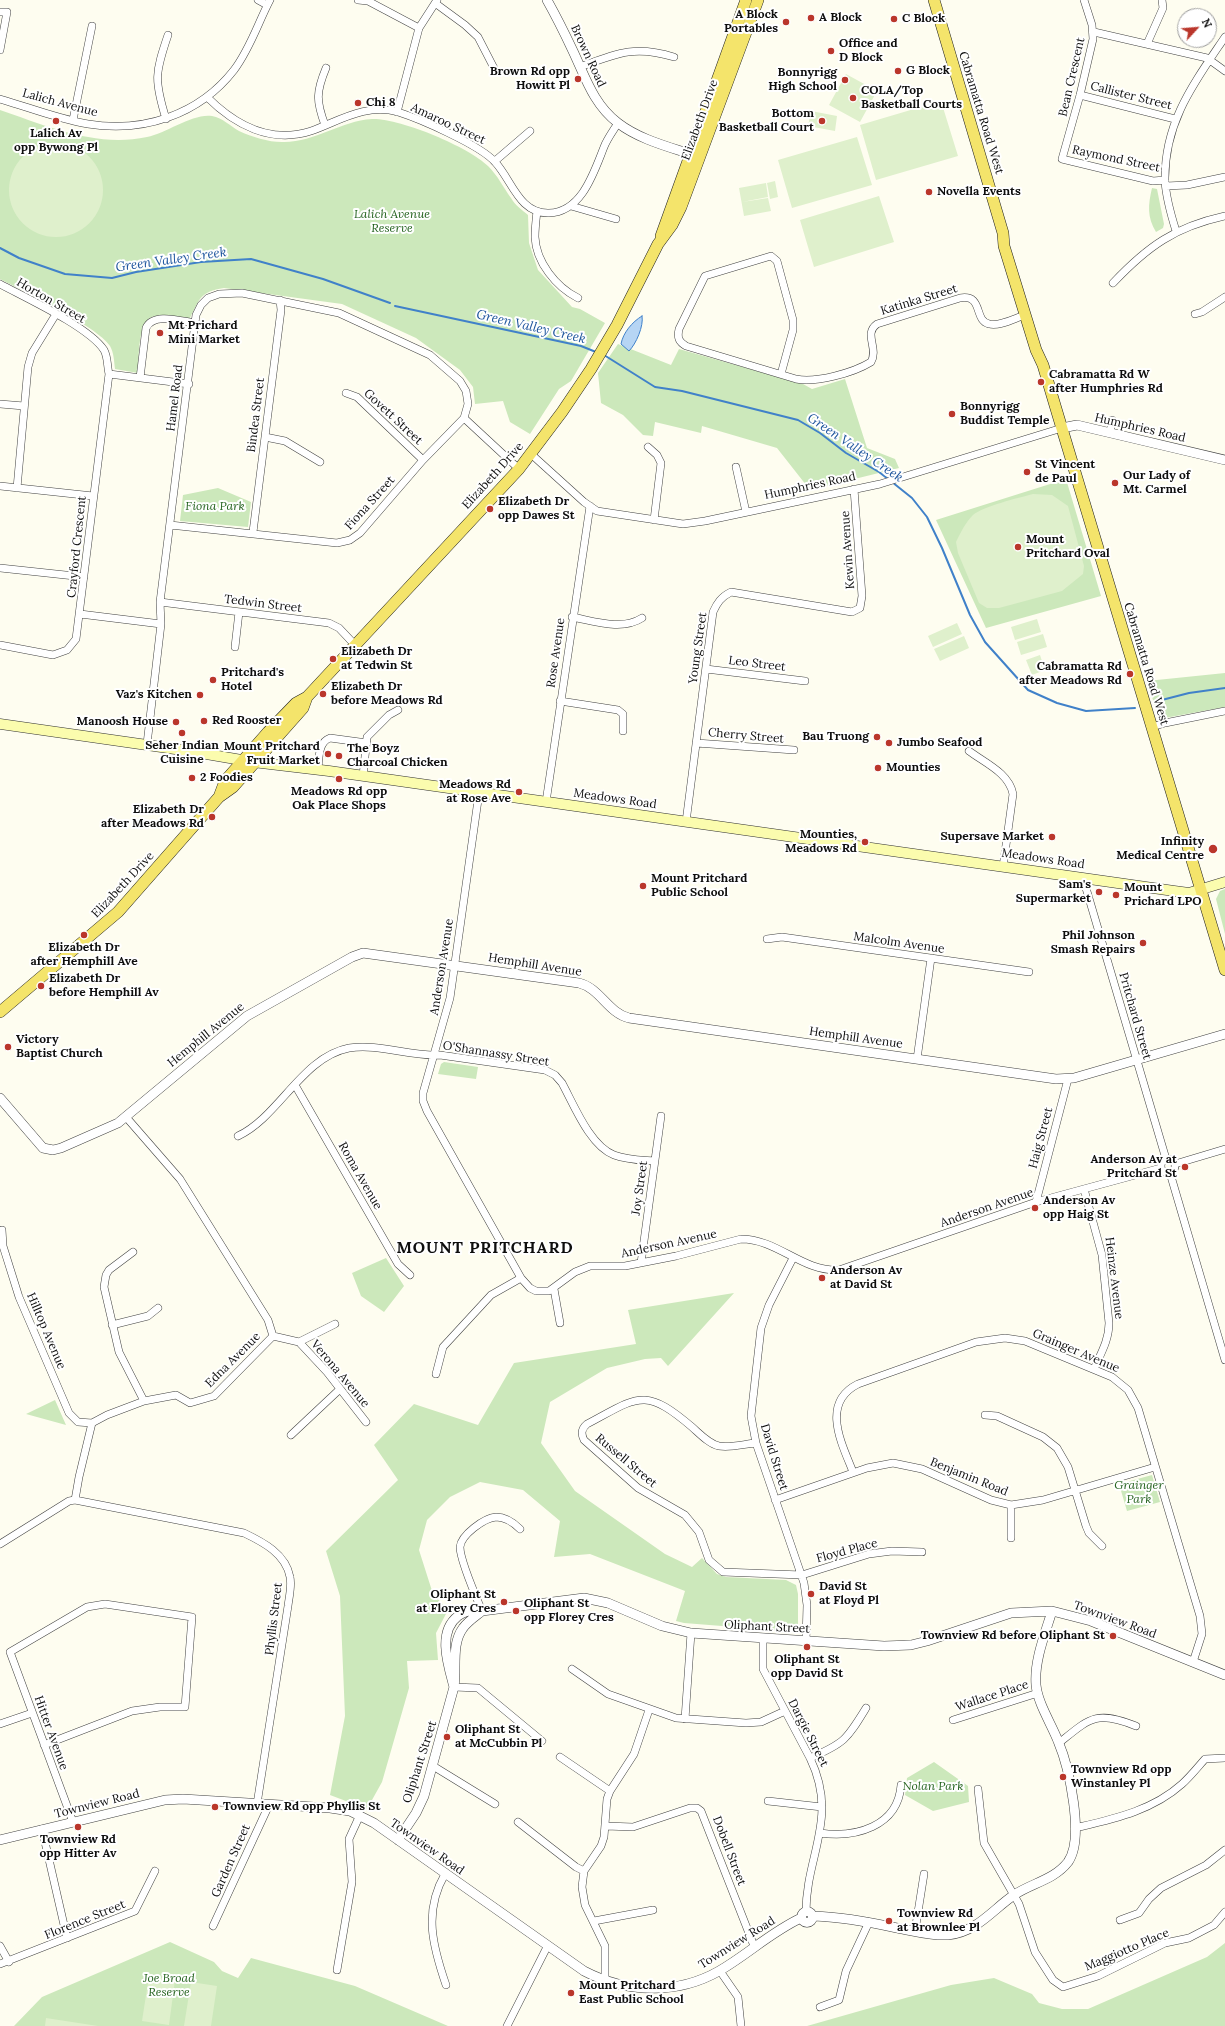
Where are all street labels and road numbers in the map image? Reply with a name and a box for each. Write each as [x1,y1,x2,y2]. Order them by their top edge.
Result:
street label: Brown Road [567,22,609,90]
street label: Bean Crescent [1056,36,1088,118]
street label: Cabramatta Road West [955,50,1007,176]
street label: Elizabeth Drive [679,78,721,162]
street label: Callister Street [1089,79,1173,113]
street label: Lalich Avenue [21,86,99,120]
street label: Amaroo Street [408,100,488,148]
street label: Raymond Street [1071,143,1161,175]
street label: Horton Street [14,275,88,327]
street label: Katinka Street [879,282,959,318]
street label: Hamel Road [164,364,186,432]
street label: Bindea Street [244,377,268,453]
street label: Govett Street [361,386,425,448]
street label: Humphries Road [1093,411,1187,445]
street label: Elizabeth Drive [459,440,527,512]
street label: Humphries Road [763,469,857,503]
street label: Fiona Street [342,473,398,533]
street label: Crayford Crescent [64,495,90,599]
street label: Kewin Avenue [838,510,858,590]
street label: Tedwin Street [223,592,303,616]
street label: Cabramatta Road West [1120,601,1172,727]
street label: Young Street [686,611,710,685]
street label: Rose Avenue [544,617,568,689]
street label: Leo Street [728,653,786,675]
street label: Cherry Street [707,726,785,746]
street label: Meadows Road [572,786,658,812]
street label: Meadows Road [1000,846,1086,872]
street label: Elizabeth Drive [89,849,157,921]
street label: Anderson Avenue [427,918,457,1016]
street label: Malcolm Avenue [853,929,945,957]
street label: Hemphill Avenue [487,950,583,980]
street label: Pritchard Street [1116,971,1154,1061]
street label: Hemphill Avenue [165,1000,247,1070]
street label: Hemphill Avenue [808,1024,904,1052]
street label: O'Shannassy Street [442,1038,550,1070]
street label: Haig Street [1026,1106,1056,1170]
street label: Roma Avenue [335,1140,385,1212]
street label: Joy Street [629,1160,651,1216]
street label: Anderson Avenue [939,1185,1035,1231]
street label: Anderson Avenue [620,1227,718,1261]
street label: Heinze Avenue [1102,1236,1126,1320]
street label: Hilltop Avenue [23,1290,69,1372]
street label: Grainger Avenue [1030,1326,1122,1376]
street label: Edna Avenue [202,1329,264,1391]
street label: Verona Avenue [308,1337,372,1411]
street label: David Street [757,1422,791,1492]
street label: Russell Street [592,1431,660,1491]
street label: Benjamin Road [928,1455,1010,1499]
street label: Floyd Place [815,1536,879,1566]
street label: Phyllis Street [262,1582,286,1656]
street label: Townview Road [1072,1598,1158,1642]
street label: Oliphant Street [724,1618,810,1636]
street label: Wallace Place [954,1677,1030,1715]
street label: Hitter Avenue [31,1694,71,1772]
street label: Dargie Street [785,1697,831,1769]
street label: Oliphant Street [400,1719,440,1805]
street label: Townview Road [53,1786,141,1822]
street label: Dobell Street [709,1814,749,1888]
street label: Townview Road [387,1816,467,1878]
street label: Garden Street [208,1822,254,1900]
street label: Florence Street [43,1897,127,1943]
street label: Townview Road [696,1914,778,1972]
street label: Maggiotto Place [1083,1926,1171,1974]

